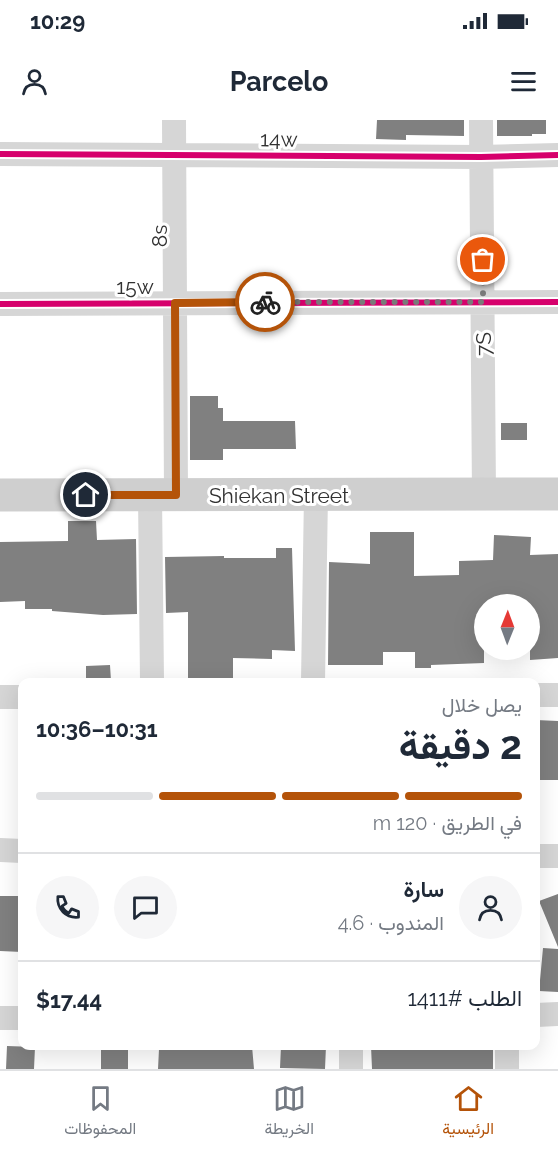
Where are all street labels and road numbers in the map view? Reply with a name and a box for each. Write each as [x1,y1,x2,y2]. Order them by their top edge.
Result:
street label: 14w [260,126,298,152]
street label: 8s [147,225,172,247]
street label: 15w [116,274,154,299]
street label: 7S [471,332,496,356]
street label: Shiekan Street [209,483,349,508]

